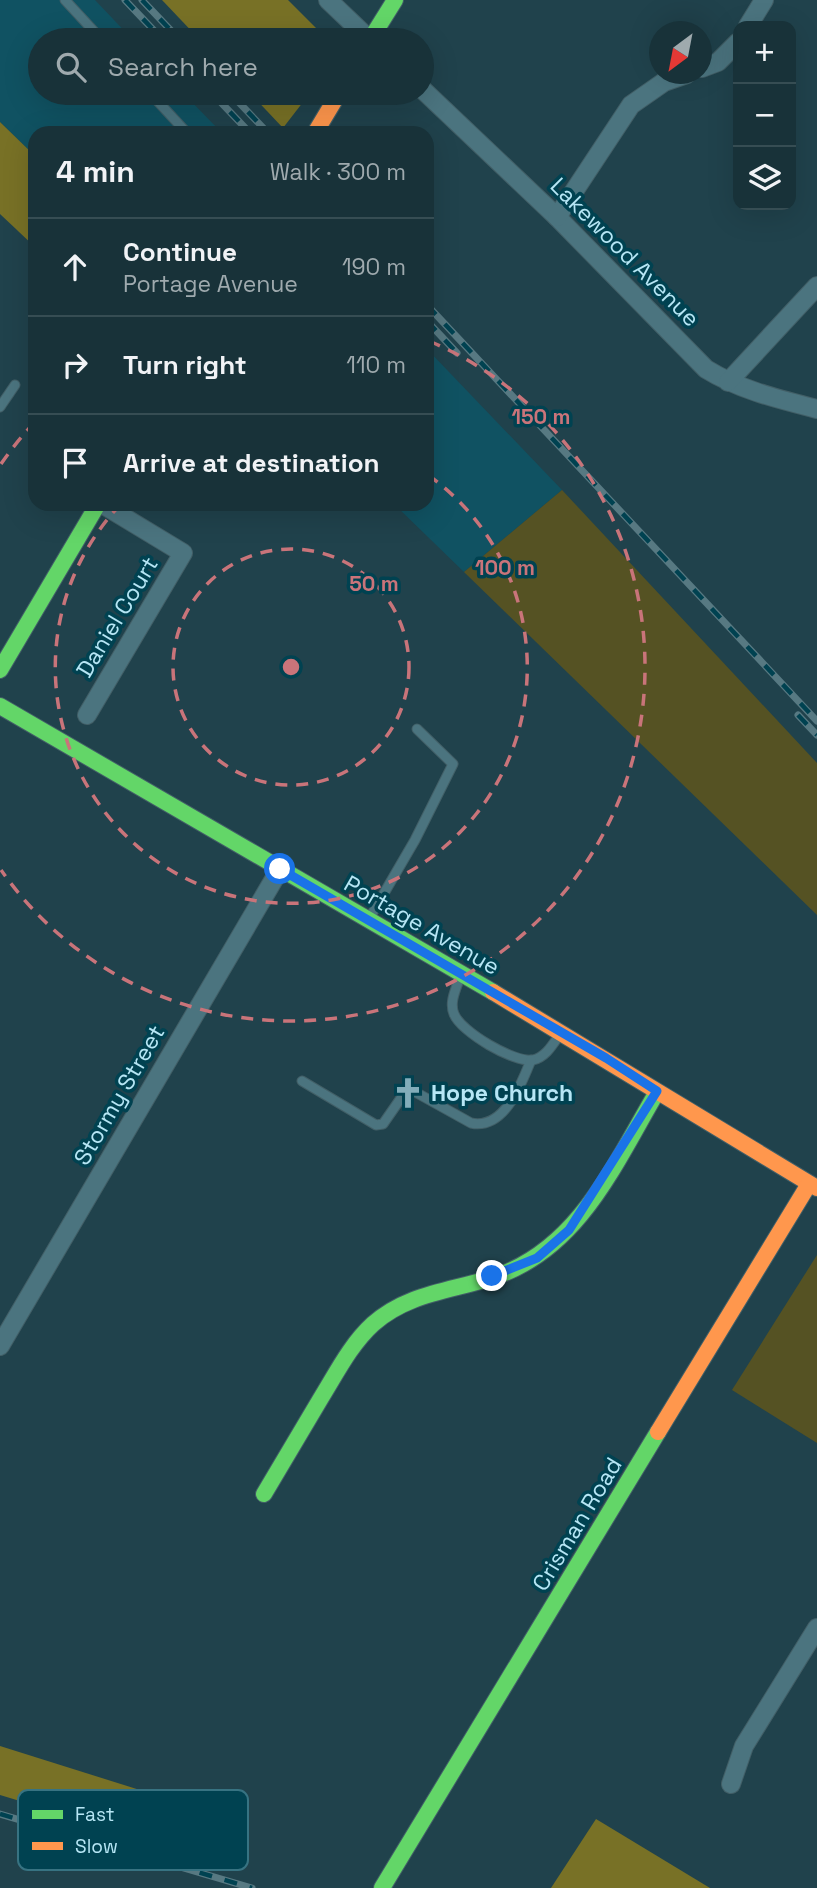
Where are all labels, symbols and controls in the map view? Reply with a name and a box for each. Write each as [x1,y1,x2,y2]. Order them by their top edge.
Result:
north arrow [649,21,712,84]
map controls [733,21,796,210]
button: + [733,21,796,84]
search box [28,28,434,105]
icon: search [52,48,90,86]
text: Search here [108,50,258,84]
button: − [733,84,796,147]
button: layers [733,147,796,210]
text: 4 min [56,152,135,191]
text: Walk · 300 m [270,157,406,187]
street label: Lakewood Avenue [544,171,706,333]
text: Continue [123,235,237,269]
icon: ahead [56,248,94,286]
text: 190 m [342,252,406,282]
text: Portage Avenue [123,269,298,299]
icon: right [56,346,94,384]
text: Turn right [123,348,247,382]
text: 110 m [346,350,406,380]
text: 150 m [512,403,570,430]
icon: arrive [56,444,94,482]
text: Arrive at destination [123,446,380,480]
street label: Daniel Court [69,551,165,683]
text: 100 m [475,554,535,581]
text: 50 m [349,570,399,597]
centre of rings [279,655,303,679]
route start [264,853,295,884]
street label: Portage Avenue [339,868,505,982]
street label: Stormy Street [67,1020,171,1170]
church icon: Hope Church [391,1076,425,1110]
place label: Hope Church [431,1078,573,1108]
route end [476,1260,507,1291]
street label: Crisman Road [525,1452,629,1596]
legend [18,1790,248,1870]
text: Fast [75,1802,115,1827]
text: Slow [75,1834,118,1859]

